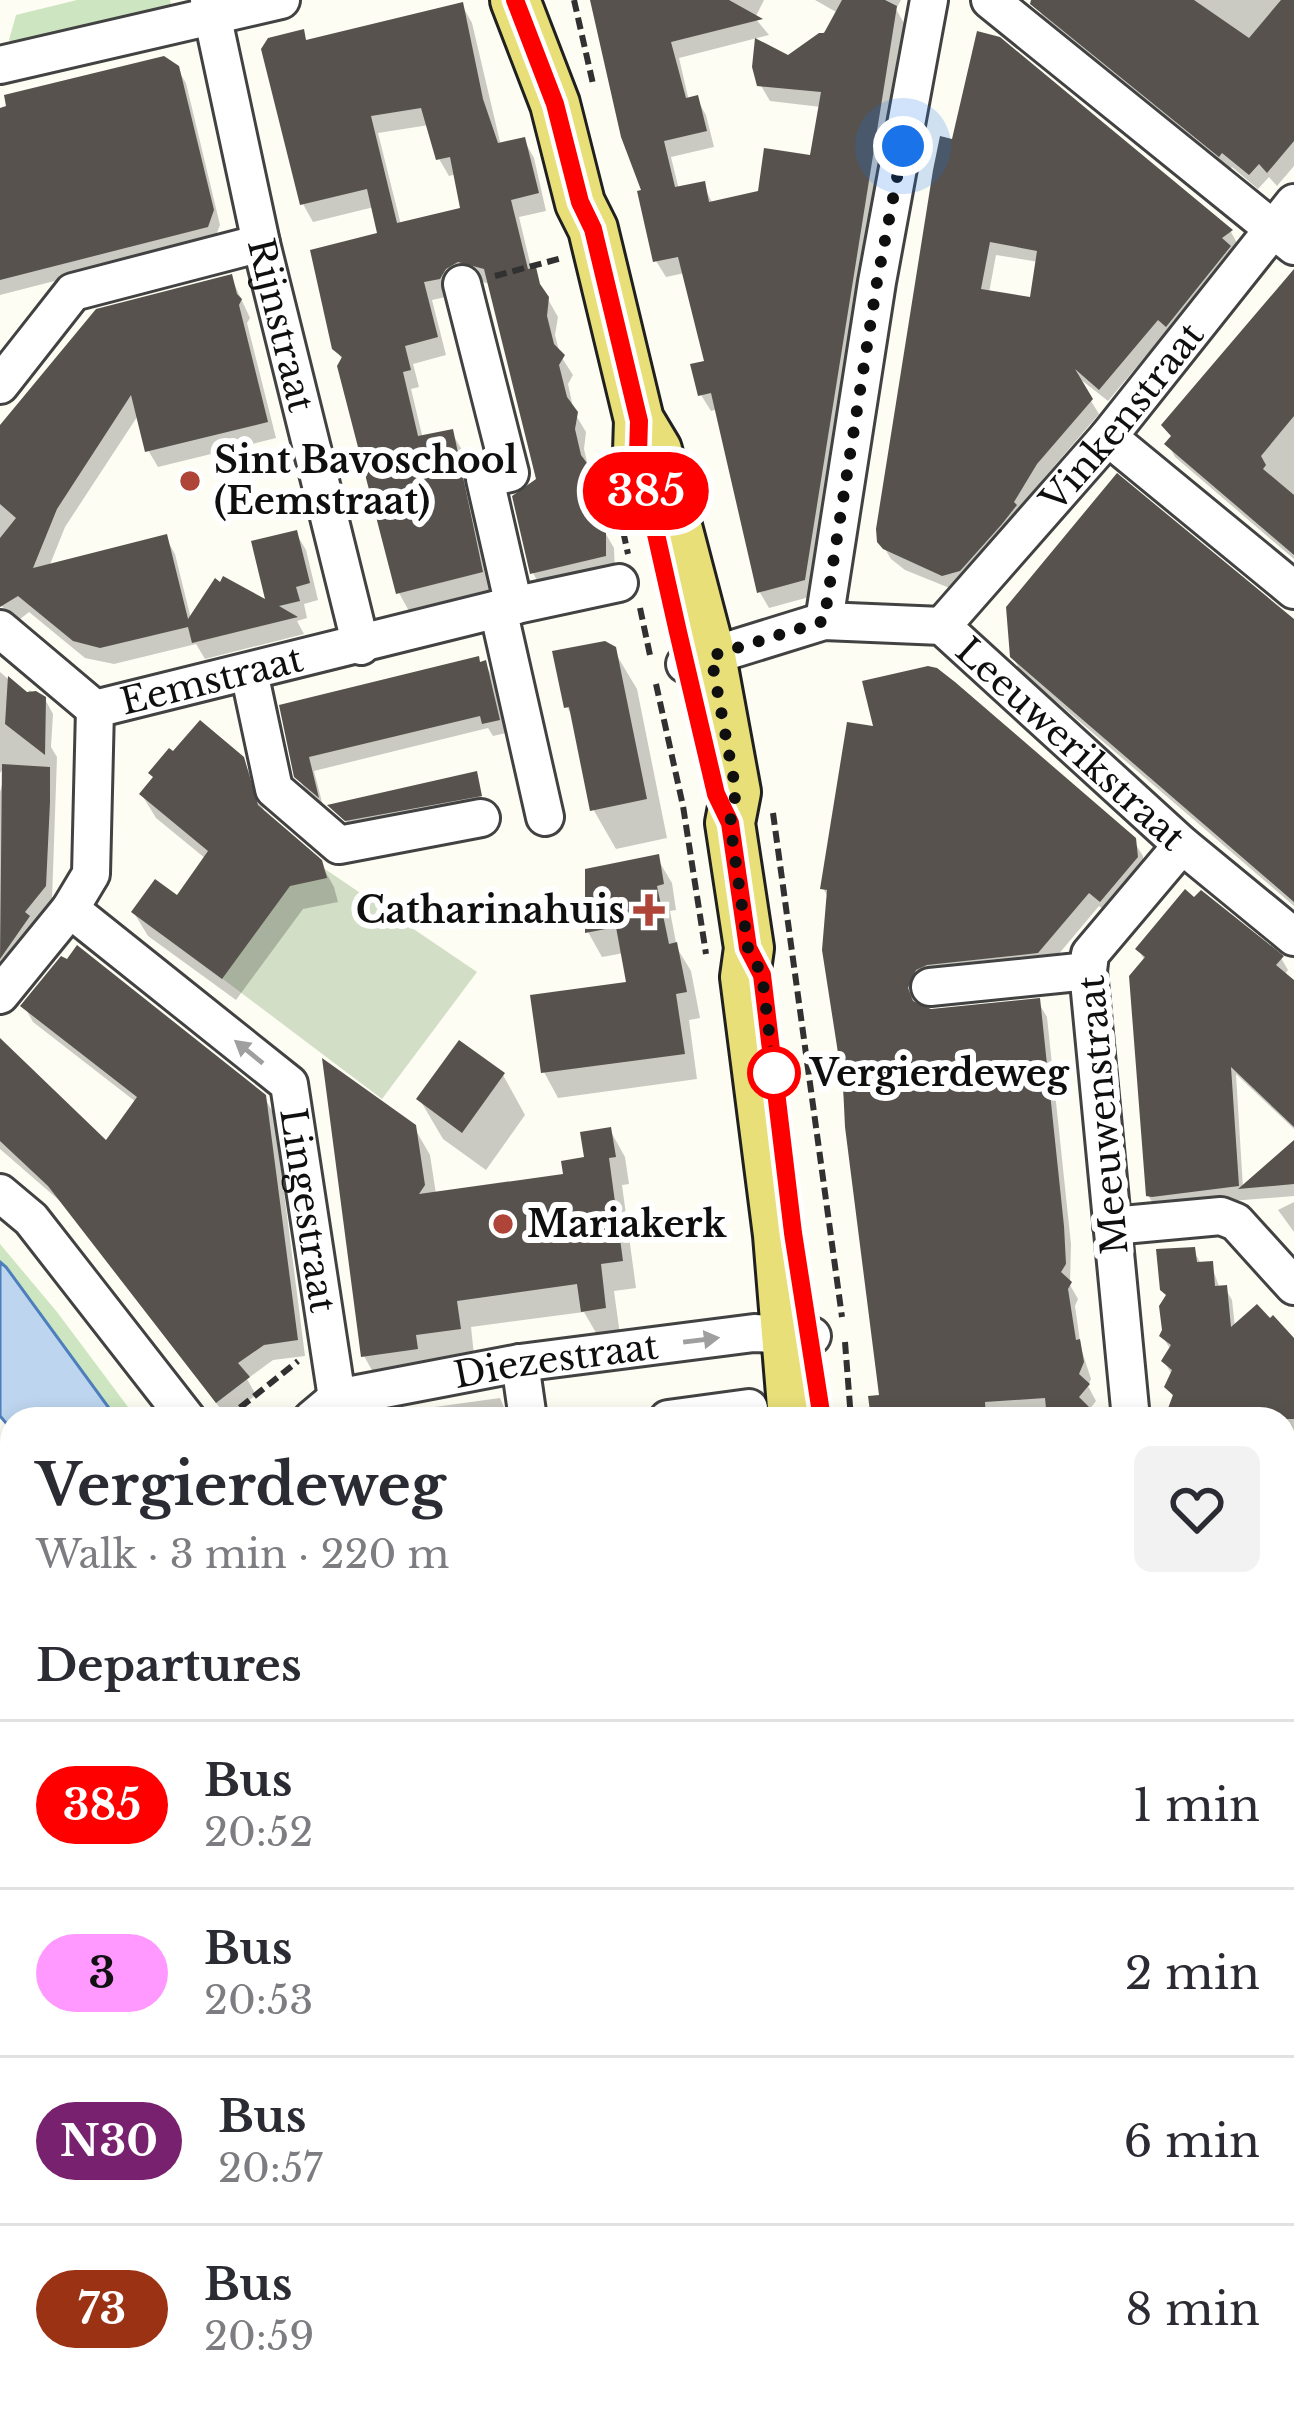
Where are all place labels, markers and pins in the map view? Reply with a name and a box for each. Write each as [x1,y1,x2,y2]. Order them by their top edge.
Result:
place label: Sint Bavoschool (Eemstraat) [214,438,518,524]
marker: Sint Bavoschool (Eemstraat) [177,468,203,494]
place label: Catharinahuis [356,888,625,933]
marker: Catharinahuis [636,897,662,923]
marker: Vergierdeweg [749,1048,799,1098]
place label: Vergierdeweg [808,1051,1070,1096]
place label: Mariakerk [527,1202,727,1247]
marker: Mariakerk [490,1211,516,1237]

